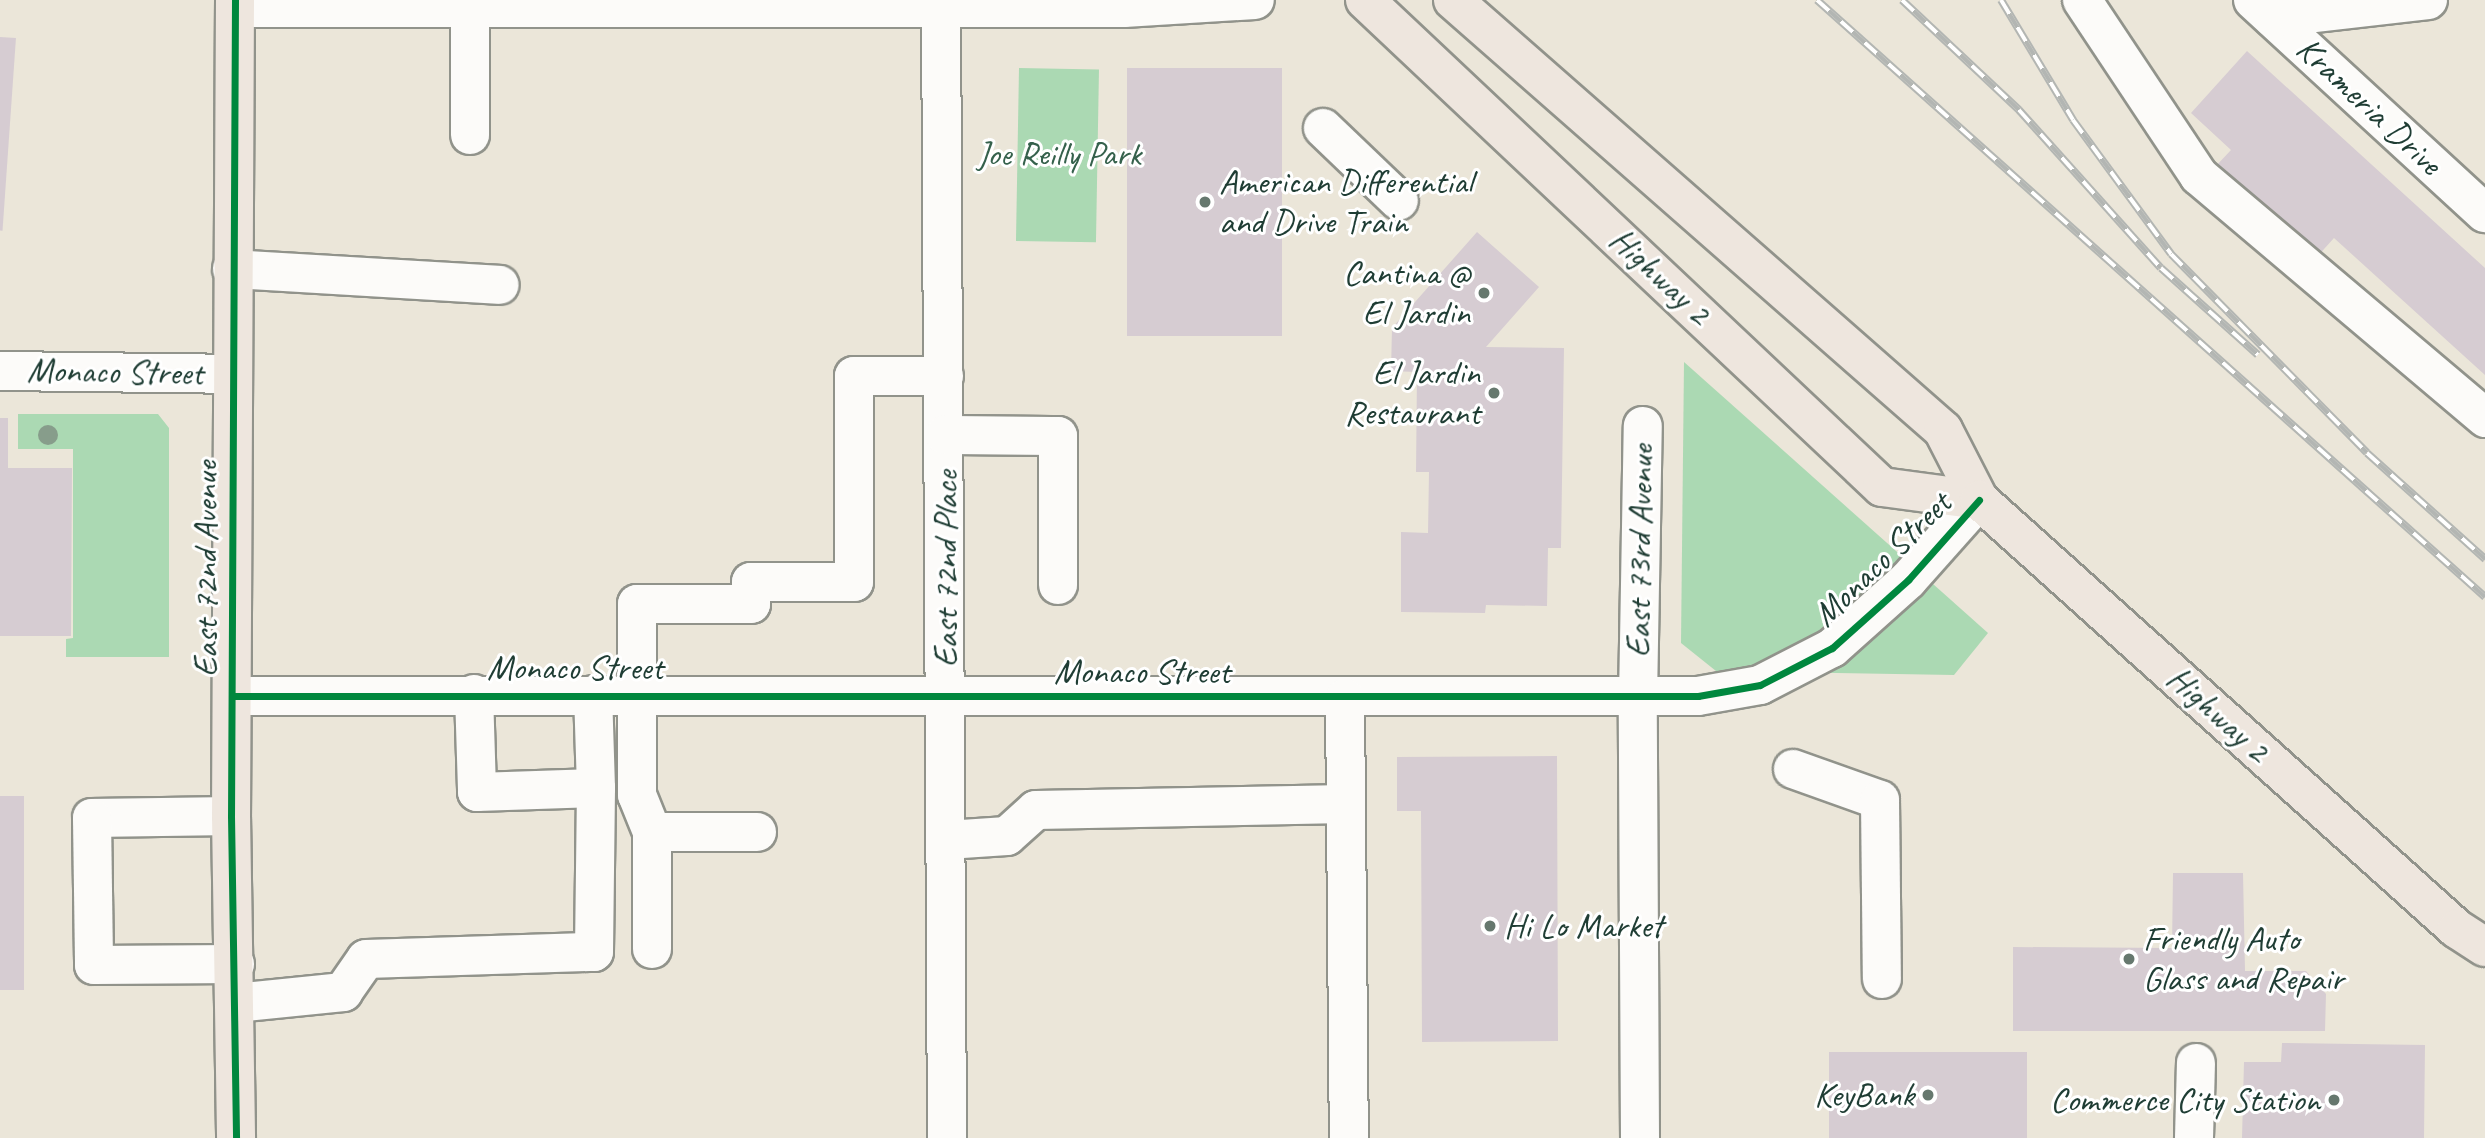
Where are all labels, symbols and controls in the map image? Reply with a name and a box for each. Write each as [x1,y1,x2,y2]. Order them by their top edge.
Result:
street label: Krameria Drive [2287,28,2451,184]
park label: Joe Reilly Park [976,133,1142,175]
place label: American Differential and Drive Train [1219,161,1472,243]
marker: American Differential and Drive Train [1197,194,1213,210]
street label: Highway 2 [1601,219,1719,333]
place label: Cantina @ El Jardin [1343,252,1470,334]
marker: Cantina @ El Jardin [1476,285,1492,301]
street label: Monaco Street [26,349,204,395]
place label: El Jardin Restaurant [1344,352,1480,434]
marker: El Jardin Restaurant [1486,385,1502,401]
street label: East 73rd Avenue [1617,444,1663,658]
street label: East 72nd Avenue [185,461,227,677]
street label: East 72nd Place [925,471,967,667]
street label: Monaco Street [1804,483,1960,635]
street label: Monaco Street [487,647,663,689]
street label: Monaco Street [1054,651,1230,693]
street label: Highway 2 [2158,657,2278,771]
place label: Hi Lo Market [1504,905,1664,947]
marker: Hi Lo Market [1482,918,1498,934]
place label: Friendly Auto Glass and Repair [2143,918,2343,1000]
marker: Friendly Auto Glass and Repair [2121,951,2137,967]
place label: KeyBank [1814,1074,1914,1116]
place label: Commerce City Station [2048,1079,2320,1121]
marker: KeyBank [1920,1087,1936,1103]
marker: Commerce City Station [2326,1092,2342,1108]

